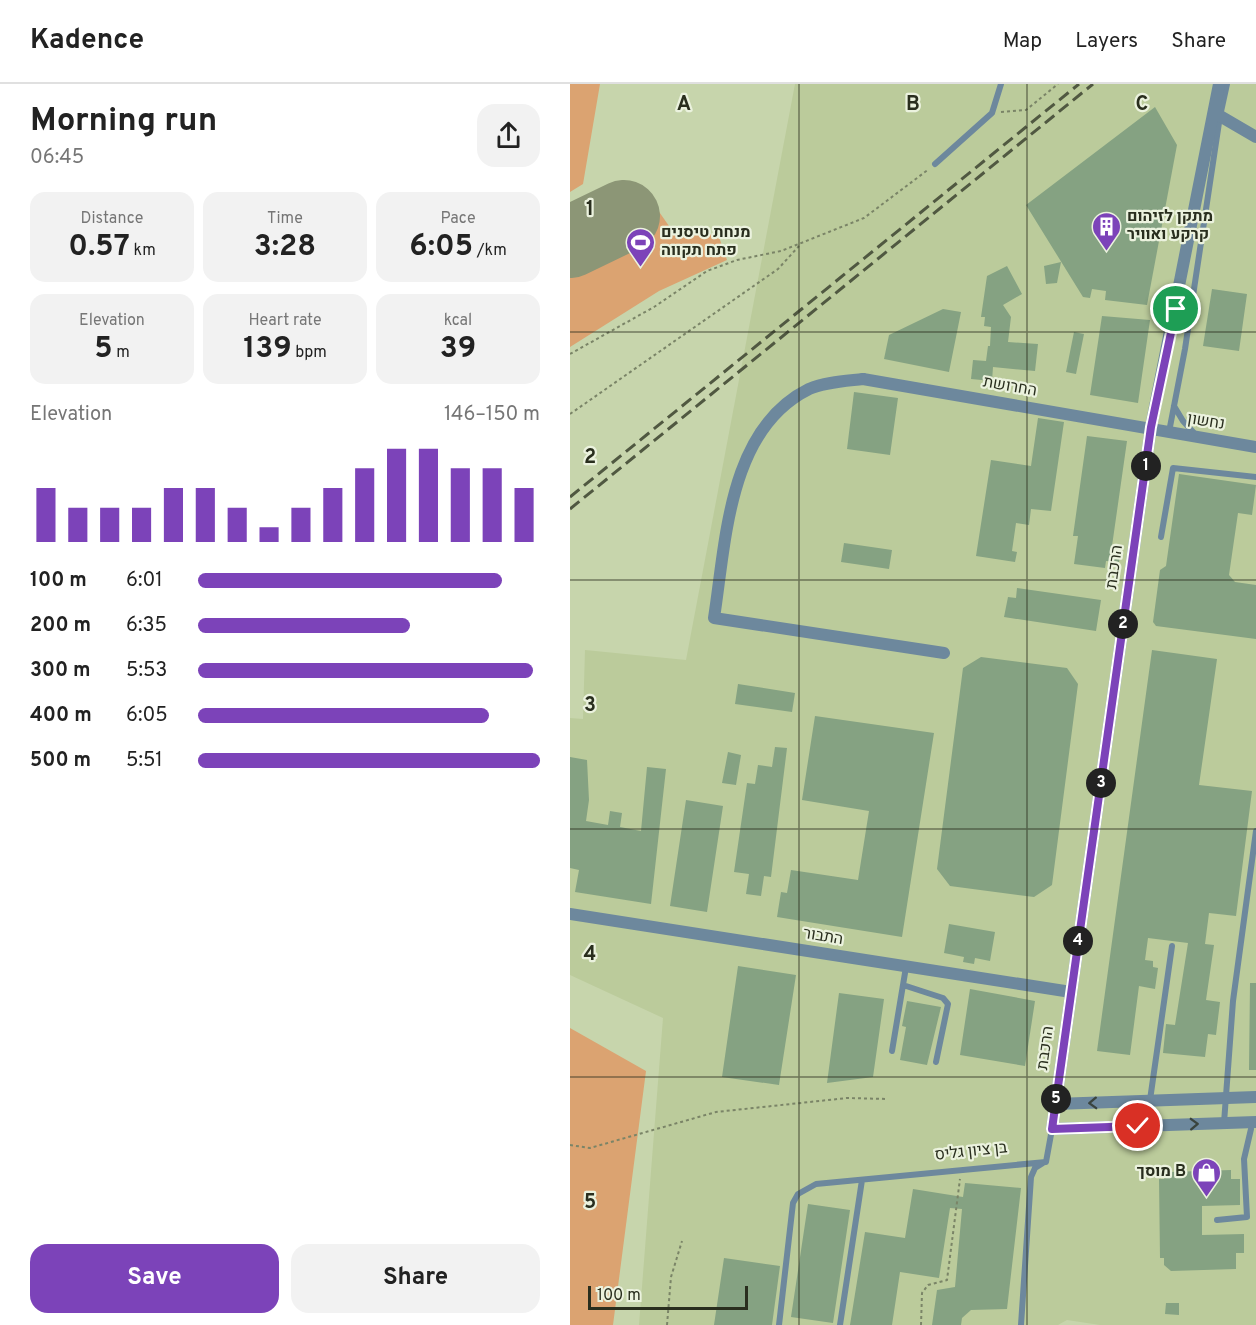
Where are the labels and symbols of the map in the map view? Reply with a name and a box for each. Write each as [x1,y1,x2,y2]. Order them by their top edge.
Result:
text: A [677,92,691,118]
text: B [906,92,920,118]
text: C [1136,92,1148,118]
text: 1 [586,197,594,223]
place label: מתקן לזיהום קרקע ואוויר [1127,207,1213,245]
building icon: מתקן לזיהום קרקע ואוויר [1090,210,1122,252]
place label: מנחת טיסנים פתח תקווה [661,223,751,261]
sports icon: מנחת טיסנים פתח תקווה [624,226,656,268]
pin [1150,283,1201,334]
street label: החרושת [981,372,1039,402]
street label: נחשון [1186,409,1226,435]
text: 2 [584,445,596,471]
pin: 1 [1131,451,1161,481]
street label: הרכבת [1102,544,1128,590]
pin: 2 [1108,609,1138,639]
text: 3 [584,693,596,719]
pin: 3 [1086,768,1116,798]
street label: התבור [801,924,845,950]
pin: 4 [1063,926,1093,956]
text: 4 [584,942,596,968]
street label: הרכבת [1033,1025,1059,1071]
pin: 5 [1041,1084,1071,1114]
one-way arrow [1088,1096,1097,1109]
pin [1112,1100,1163,1151]
one-way arrow [1189,1118,1198,1131]
street label: בן ציון גליס [934,1138,1009,1166]
shop icon: מוסך B [1191,1156,1223,1198]
place label: מוסך B [1137,1162,1186,1182]
text: 5 [584,1190,596,1216]
scale bar [588,1283,748,1310]

